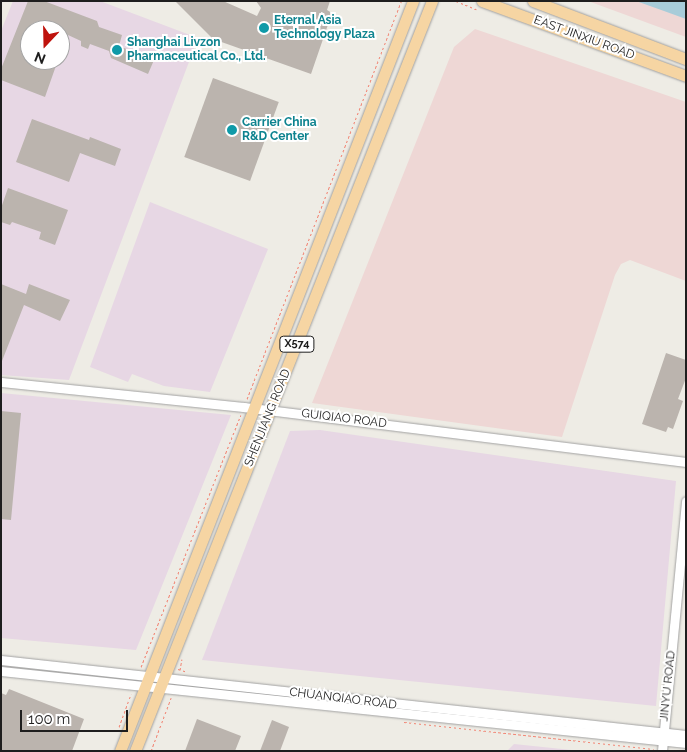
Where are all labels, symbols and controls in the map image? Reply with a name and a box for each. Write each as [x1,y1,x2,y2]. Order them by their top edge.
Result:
street label: EAST JINXIU ROAD [531,13,637,63]
place label: Eternal Asia Technology Plaza [274,14,375,42]
north arrow [20,20,70,70]
marker: Eternal Asia Technology Plaza [258,22,270,34]
place label: Shanghai Livzon Pharmaceutical Co., Ltd. [127,36,266,64]
marker: Shanghai Livzon Pharmaceutical Co., Ltd. [111,44,123,56]
text: N [32,49,48,67]
place label: Carrier China R&D Center [242,116,317,144]
marker: Carrier China R&D Center [226,124,238,136]
road number: X574 [278,336,316,352]
street label: SHENJIANG ROAD [242,367,294,469]
street label: GUIQIAO ROAD [301,407,387,431]
street label: JINYU ROAD [657,650,679,722]
street label: CHUANQIAO ROAD [288,685,398,713]
scale bar [22,700,130,732]
text: 100 m [28,710,70,728]

